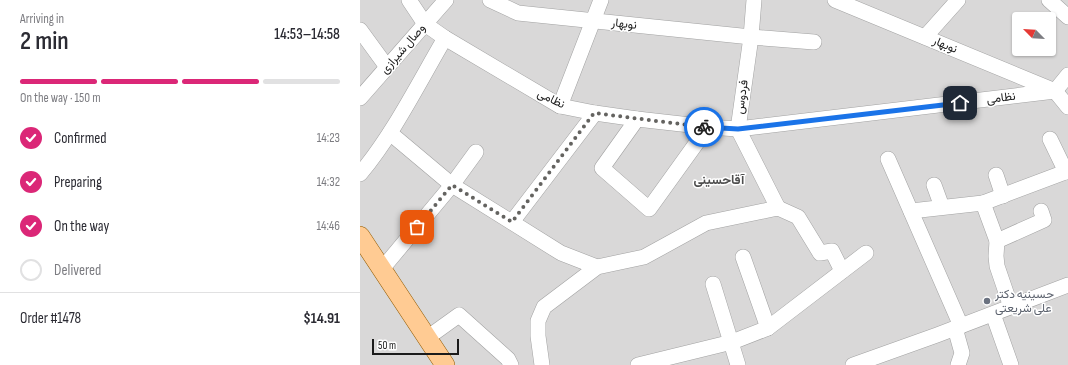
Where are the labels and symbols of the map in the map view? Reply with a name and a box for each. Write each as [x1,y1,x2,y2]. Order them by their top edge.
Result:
north arrow [1012,12,1056,56]
street label: نوبهار [610,15,637,33]
street label: وصال شیرازی [377,21,429,77]
street label: نوبهار [929,33,960,57]
street label: فردوس [732,79,752,115]
street label: نظامی [535,86,567,112]
pin [943,86,977,120]
street label: نظامی [986,89,1016,107]
courier [684,107,724,147]
district label: آقاحسینی [694,172,746,188]
pin [400,210,434,244]
place label: حسینیه دکتر علی شریعتی [994,287,1054,316]
marker: حسینیه دکتر علی شریعتی [982,296,992,306]
scale bar [372,337,459,356]

